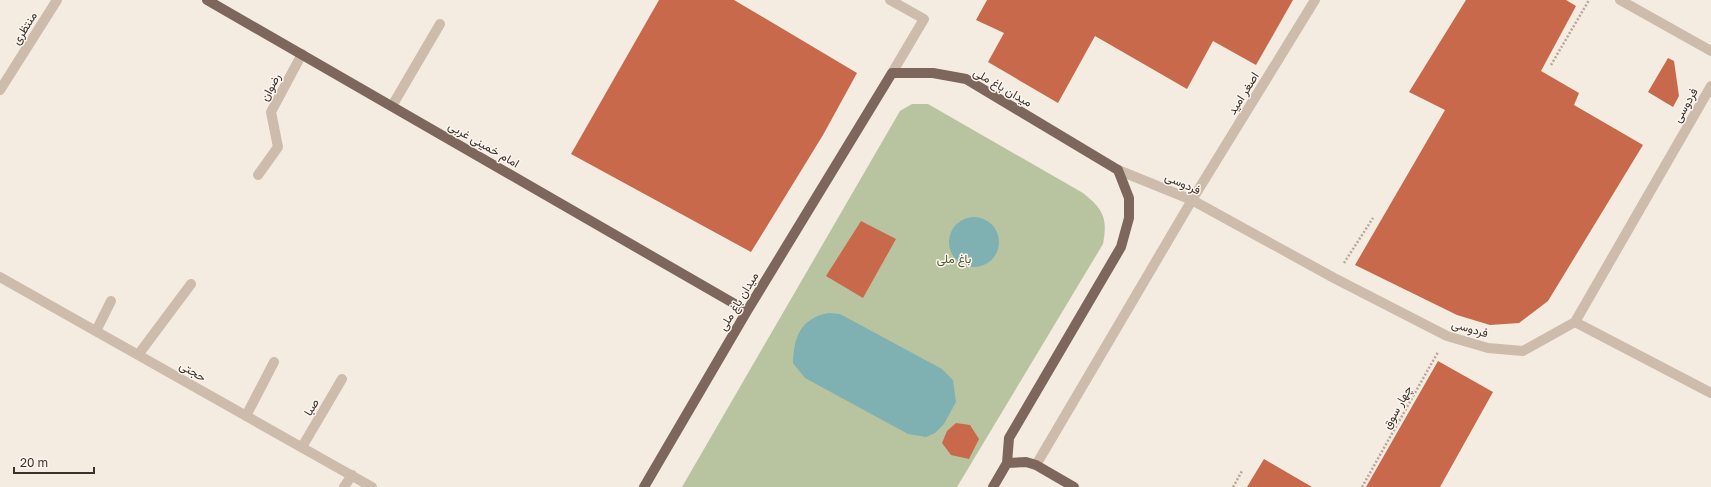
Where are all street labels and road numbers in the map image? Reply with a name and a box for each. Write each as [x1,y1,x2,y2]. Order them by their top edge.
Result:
street label: منتظری [8,9,41,48]
street label: میدان باغ ملی [970,64,1035,112]
street label: اصغر امید [1224,69,1263,118]
street label: رضوان [256,70,284,104]
street label: فردوسی [1669,85,1702,125]
street label: امام خمینی غربی [445,118,522,171]
street label: فردوسی [1162,169,1203,198]
street label: میدان باغ ملی [715,269,763,334]
street label: فردوسی [1450,316,1490,341]
street label: حجتی [176,357,209,385]
street label: چهار سوق [1379,383,1416,432]
street label: صبا [300,396,322,418]

